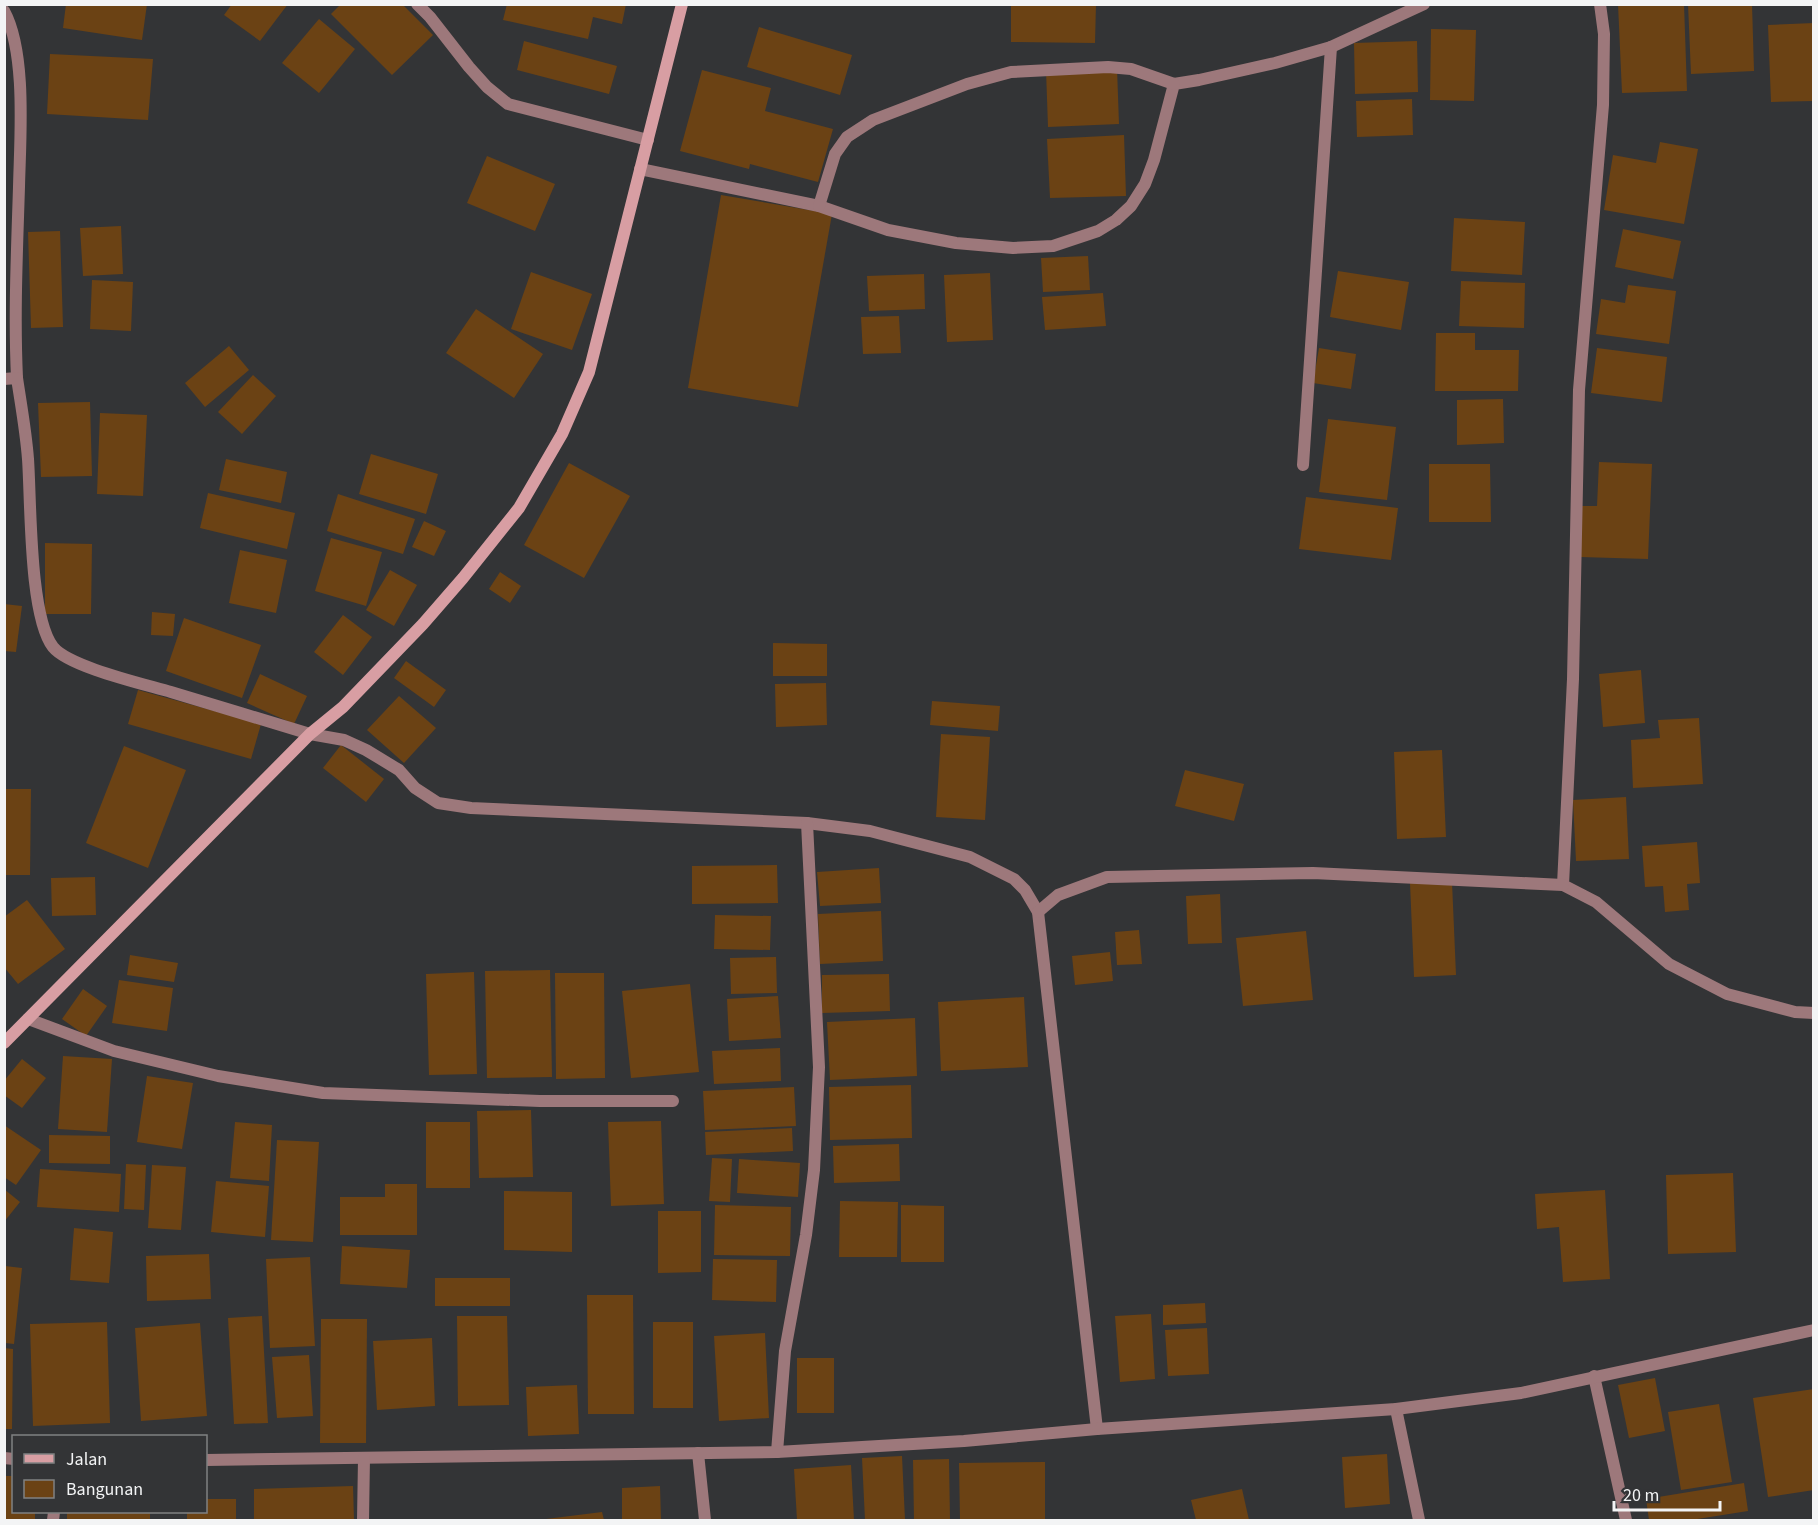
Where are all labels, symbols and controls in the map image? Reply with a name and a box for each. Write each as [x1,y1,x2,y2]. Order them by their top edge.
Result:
legend [12,1435,207,1513]
text: Jalan [66,1447,107,1472]
scale bar [1614,1474,1720,1512]
text: Bangunan [66,1477,143,1502]
text: 20 m [1623,1483,1659,1508]

